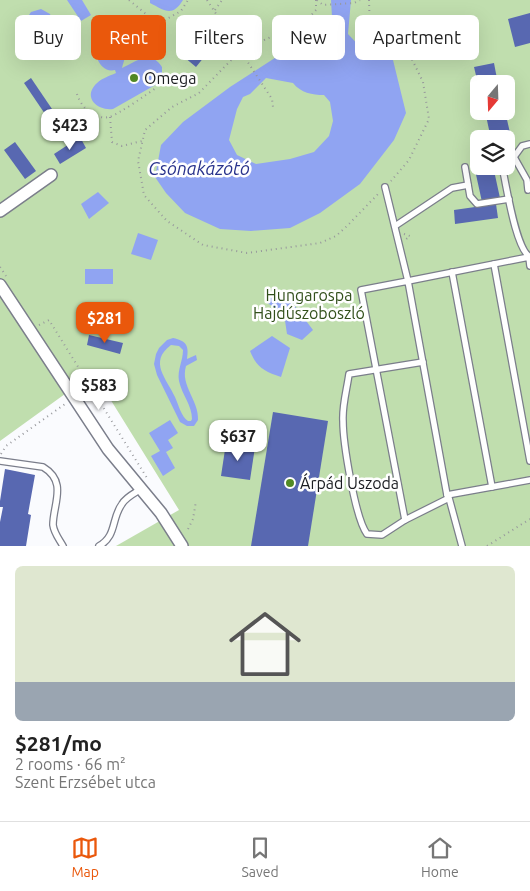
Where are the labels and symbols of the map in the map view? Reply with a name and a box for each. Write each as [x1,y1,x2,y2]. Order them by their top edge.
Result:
place label: Omega [144,69,196,87]
marker: Omega [128,72,140,84]
north arrow [470,75,515,120]
pin: $423 [40,108,100,151]
water label: Csónakázótó [148,158,250,178]
park label: Hungarospa Hajdúszoboszló [253,286,365,322]
pin: $281 [75,302,135,344]
pin: $583 [69,368,129,411]
pin: $637 [208,420,268,462]
place label: Árpád Uszoda [300,472,399,492]
marker: Árpád Uszoda [284,477,296,489]

